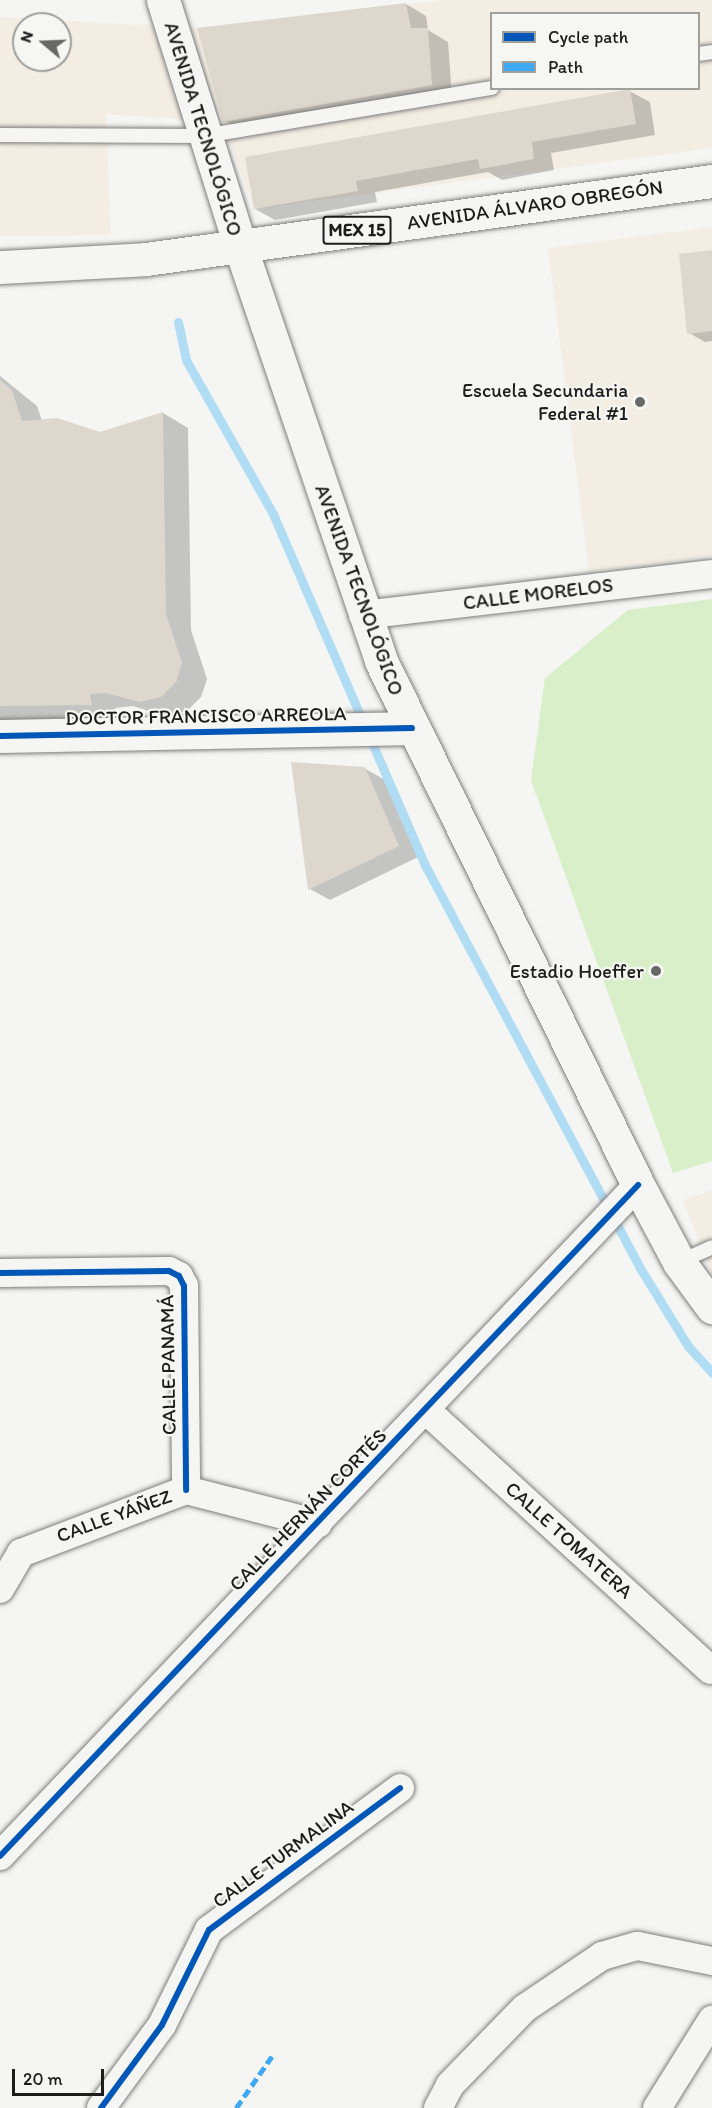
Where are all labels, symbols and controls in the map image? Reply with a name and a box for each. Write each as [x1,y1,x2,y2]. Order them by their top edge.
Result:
north arrow [12,12,72,72]
legend [490,12,700,90]
street label: AVENIDA TECNOLÓGICO [159,19,247,239]
text: Cycle path [548,26,628,48]
text: N [16,28,37,45]
text: Path [548,56,583,78]
street label: AVENIDA ÁLVARO OBREGÓN [406,175,664,235]
road number: MEX 15 [322,215,392,245]
place label: Escuela Secundaria Federal #1 [462,378,628,425]
marker: Escuela Secundaria Federal #1 [633,395,647,409]
street label: AVENIDA TECNOLÓGICO [310,481,408,699]
street label: CALLE MORELOS [462,573,614,615]
street label: DOCTOR FRANCISCO ARREOLA [66,702,346,730]
place label: Estadio Hoeffer [510,959,644,983]
marker: Estadio Hoeffer [649,964,663,978]
street label: CALLE PANAMÁ [155,1295,181,1435]
street label: CALLE HERNÁN CORTÉS [224,1424,392,1596]
street label: CALLE TOMATERA [500,1476,638,1604]
street label: CALLE YÁÑEZ [53,1484,175,1548]
street label: CALLE TURMALINA [207,1794,359,1914]
scale bar [15,2057,106,2095]
text: 20 m [23,2068,63,2090]

